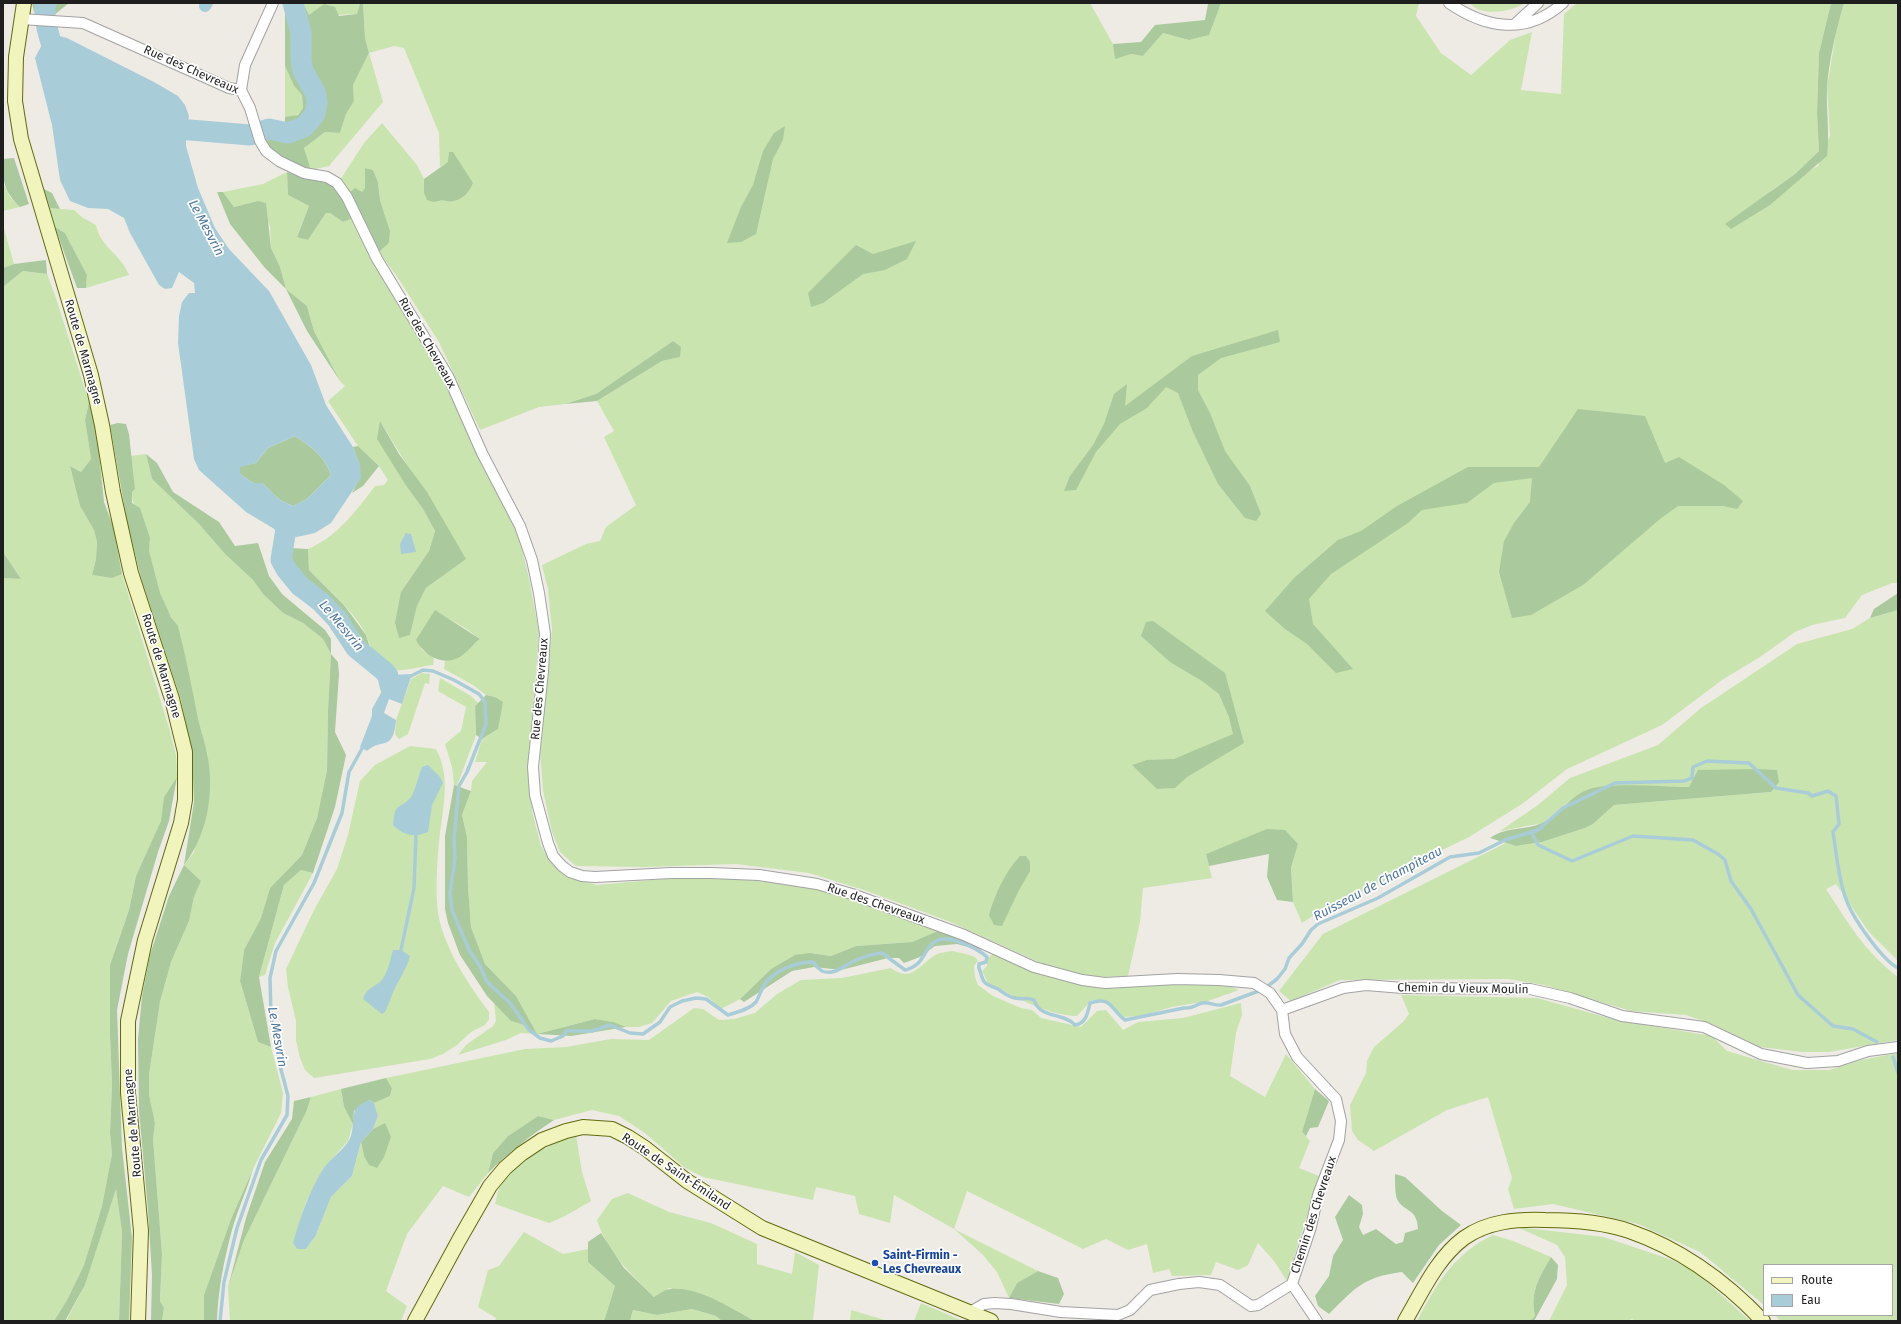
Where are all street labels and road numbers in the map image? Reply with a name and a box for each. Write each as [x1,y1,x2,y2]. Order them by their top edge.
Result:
street label: Rue des Chevreaux [141,43,241,97]
street label: Rue des Chevreaux [395,295,459,391]
street label: Route de Marmagne [61,298,105,406]
street label: Route de Marmagne [138,612,184,720]
street label: Rue des Chevreaux [528,637,552,741]
street label: Rue des Chevreaux [825,881,927,927]
street label: Chemin du Vieux Moulin [1397,981,1529,997]
street label: Route de Marmagne [121,1068,145,1178]
street label: Route de Saint-Émiland [619,1130,733,1214]
street label: Chemin des Chevreaux [1288,1154,1340,1276]

